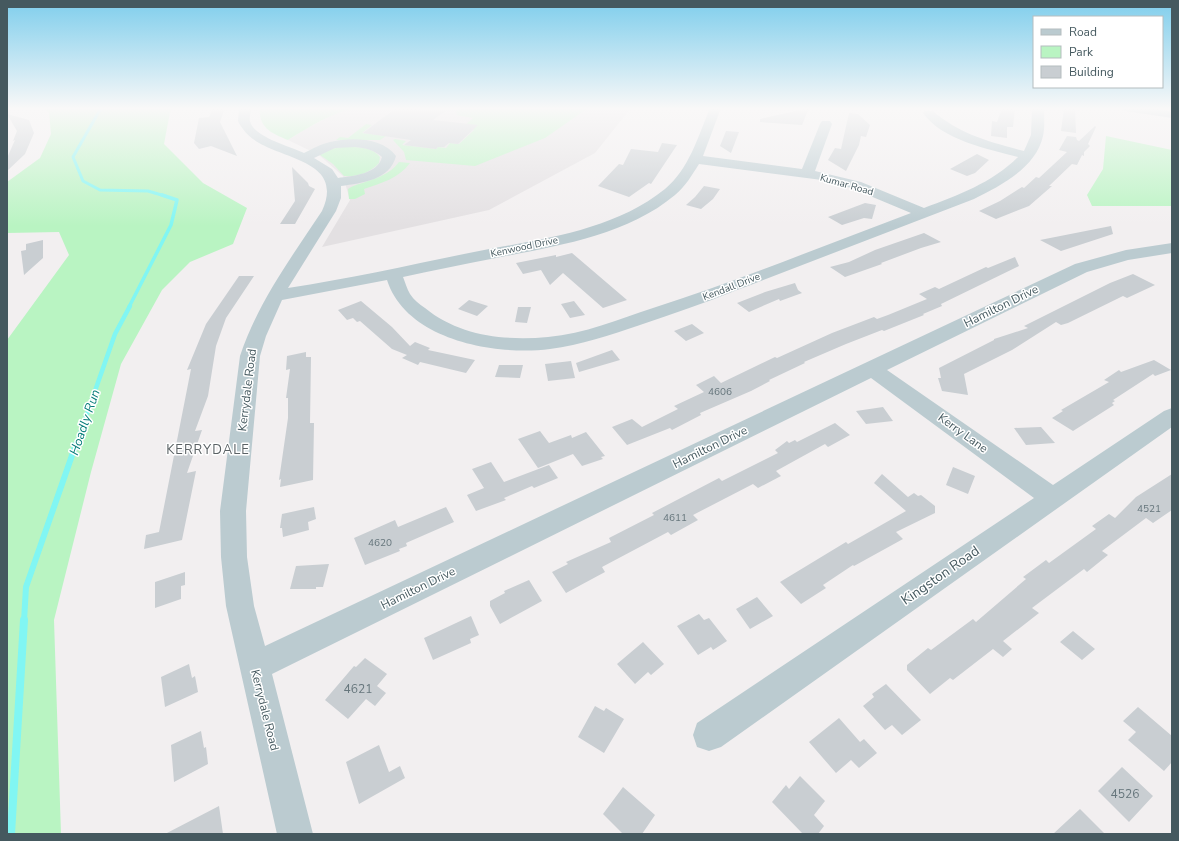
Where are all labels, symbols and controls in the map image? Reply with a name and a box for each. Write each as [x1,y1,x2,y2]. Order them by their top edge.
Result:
legend [1033,16,1163,88]
text: Road [1069,24,1097,40]
text: Park [1069,44,1094,60]
text: Building [1069,64,1114,80]
street label: Kumar Road [818,171,875,199]
street label: Kenwood Drive [489,233,559,261]
street label: Kendall Drive [701,270,762,304]
street label: Hamilton Drive [961,281,1041,331]
street label: Kerrydale Road [234,348,260,432]
house number: 4606 [708,385,732,399]
water label: Hoadly Run [65,387,105,458]
street label: Kerry Lane [935,409,991,457]
street label: Hamilton Drive [670,422,750,472]
district label: KERRYDALE [166,441,250,459]
house number: 4521 [1137,502,1161,516]
house number: 4611 [663,511,687,525]
house number: 4620 [368,536,392,550]
street label: Kingston Road [897,541,983,609]
street label: Hamilton Drive [378,563,458,613]
street label: Kerrydale Road [247,668,283,752]
house number: 4621 [344,681,372,697]
house number: 4526 [1111,786,1139,802]

